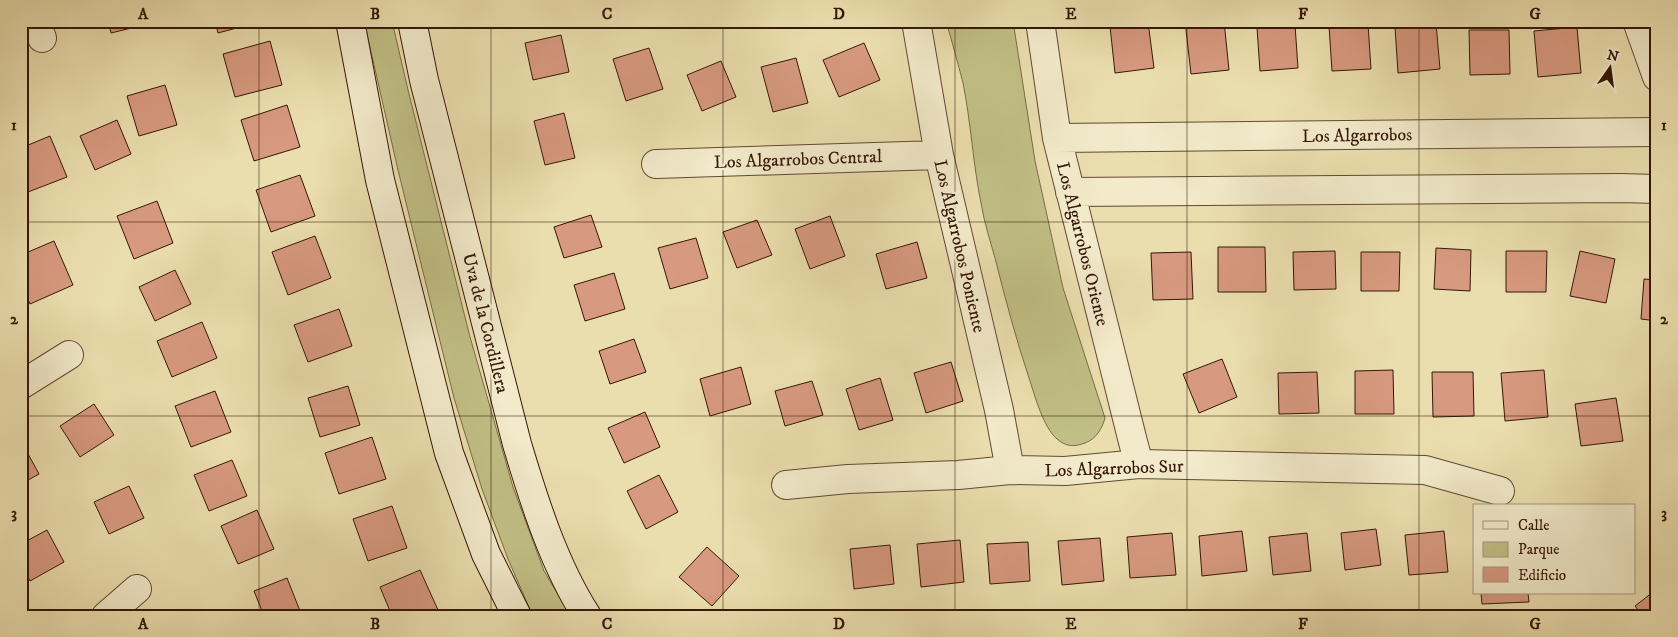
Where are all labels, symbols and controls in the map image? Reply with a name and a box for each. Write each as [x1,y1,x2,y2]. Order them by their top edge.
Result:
text: A [137,4,149,24]
text: B [370,4,380,24]
text: C [602,4,612,24]
text: D [833,4,845,24]
text: E [1065,4,1077,24]
text: F [1298,4,1308,24]
text: G [1529,4,1541,24]
north arrow [1586,42,1636,92]
text: N [1605,46,1621,67]
text: 1 [11,115,17,135]
text: 1 [1661,115,1667,135]
street label: Los Algarrobos [1302,124,1412,148]
street label: Los Algarrobos Central [714,146,883,174]
street label: Los Algarrobos Poniente [928,158,990,335]
street label: Los Algarrobos Oriente [1051,160,1113,328]
street label: Uva de la Cordillera [457,251,513,396]
text: 2 [10,309,19,329]
text: 2 [1660,309,1669,329]
street label: Los Algarrobos Sur [1044,456,1184,482]
text: 3 [11,503,17,523]
text: 3 [1661,503,1667,523]
legend [1473,504,1636,594]
text: Calle [1518,516,1550,535]
text: Parque [1518,540,1559,559]
text: Edificio [1518,566,1566,585]
text: A [137,614,149,634]
text: B [370,614,380,634]
text: C [602,614,612,634]
text: D [833,614,845,634]
text: E [1065,614,1077,634]
text: F [1298,614,1308,634]
text: G [1529,614,1541,634]

